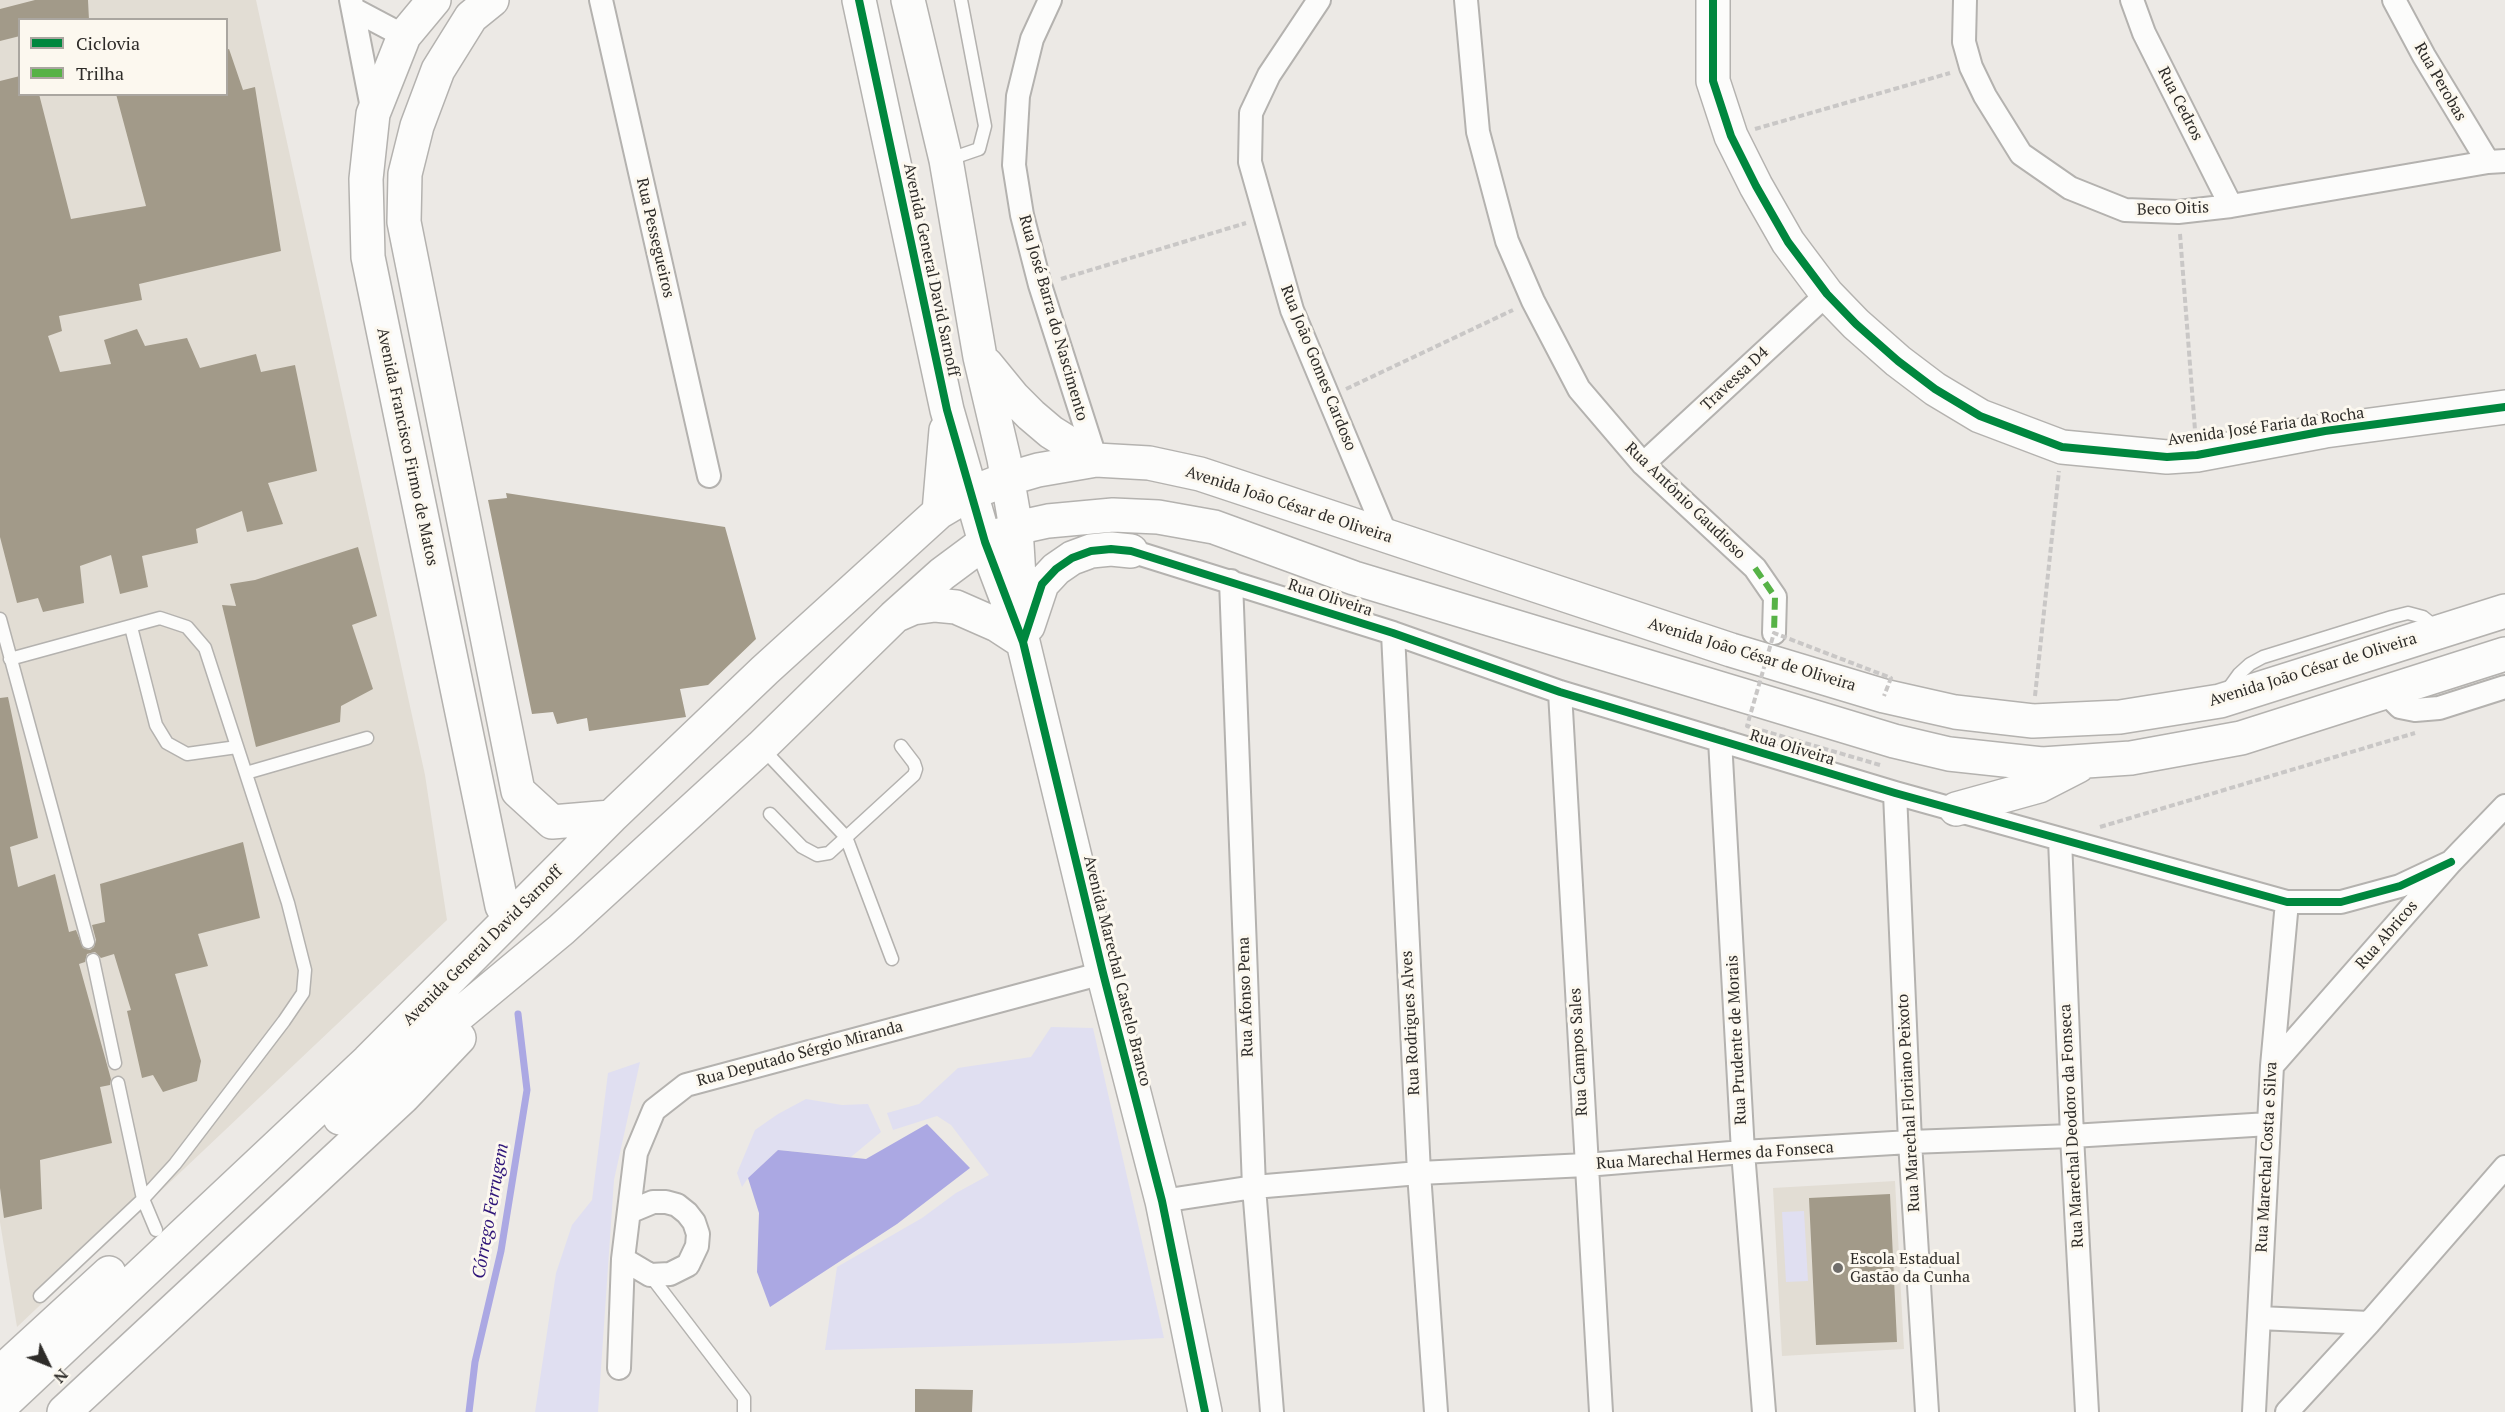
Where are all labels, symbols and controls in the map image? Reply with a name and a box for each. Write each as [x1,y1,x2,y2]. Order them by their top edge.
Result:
legend [18,18,228,96]
text: Ciclovia [76,31,140,55]
street label: Rua Perobas [2410,39,2470,125]
text: Trilha [76,61,124,85]
street label: Rua Cedros [2153,64,2207,144]
street label: Avenida General David Sarnoff [899,162,963,378]
street label: Rua Pessegueiros [632,176,678,300]
street label: Beco Oitis [2137,198,2209,220]
street label: Rua José Barra do Nascimento [1014,213,1092,423]
street label: Rua João Gomes Cardoso [1276,282,1360,454]
street label: Avenida Francisco Firmo de Matos [372,326,442,568]
street label: Travessa D4 [1697,343,1773,415]
street label: Avenida José Faria da Rocha [2167,404,2365,450]
street label: Rua Antônio Gaudioso [1621,438,1749,564]
street label: Avenida João César de Oliveira [1183,462,1395,548]
street label: Rua Oliveira [1285,575,1375,621]
street label: Avenida João César de Oliveira [1646,614,1858,696]
street label: Avenida João César de Oliveira [2207,629,2419,711]
street label: Rua Oliveira [1747,726,1837,770]
street label: Avenida Marechal Castelo Branco [1079,854,1155,1088]
street label: Avenida General David Sarnoff [399,862,567,1030]
street label: Rua Abricos [2352,897,2422,973]
street label: Rua Afonso Pena [1234,937,1258,1057]
street label: Rua Rodrigues Alves [1398,950,1424,1096]
street label: Rua Prudente de Morais [1723,955,1751,1125]
street label: Rua Campos Sales [1566,987,1592,1117]
street label: Rua Marechal Floriano Peixoto [1894,994,1924,1212]
street label: Rua Marechal Deodoro da Fonseca [2056,1003,2088,1249]
street label: Rua Deputado Sérgio Miranda [695,1017,905,1091]
street label: Rua Marechal Costa e Silva [2252,1061,2282,1253]
street label: Rua Marechal Hermes da Fonseca [1596,1138,1834,1174]
water label: Córrego Ferrugem [468,1141,514,1281]
place label: Escola Estadual Gastão da Cunha [1850,1249,1970,1287]
marker: Escola Estadual Gastão da Cunha [1831,1261,1845,1275]
north arrow [18,1334,78,1394]
text: N [49,1364,73,1388]

